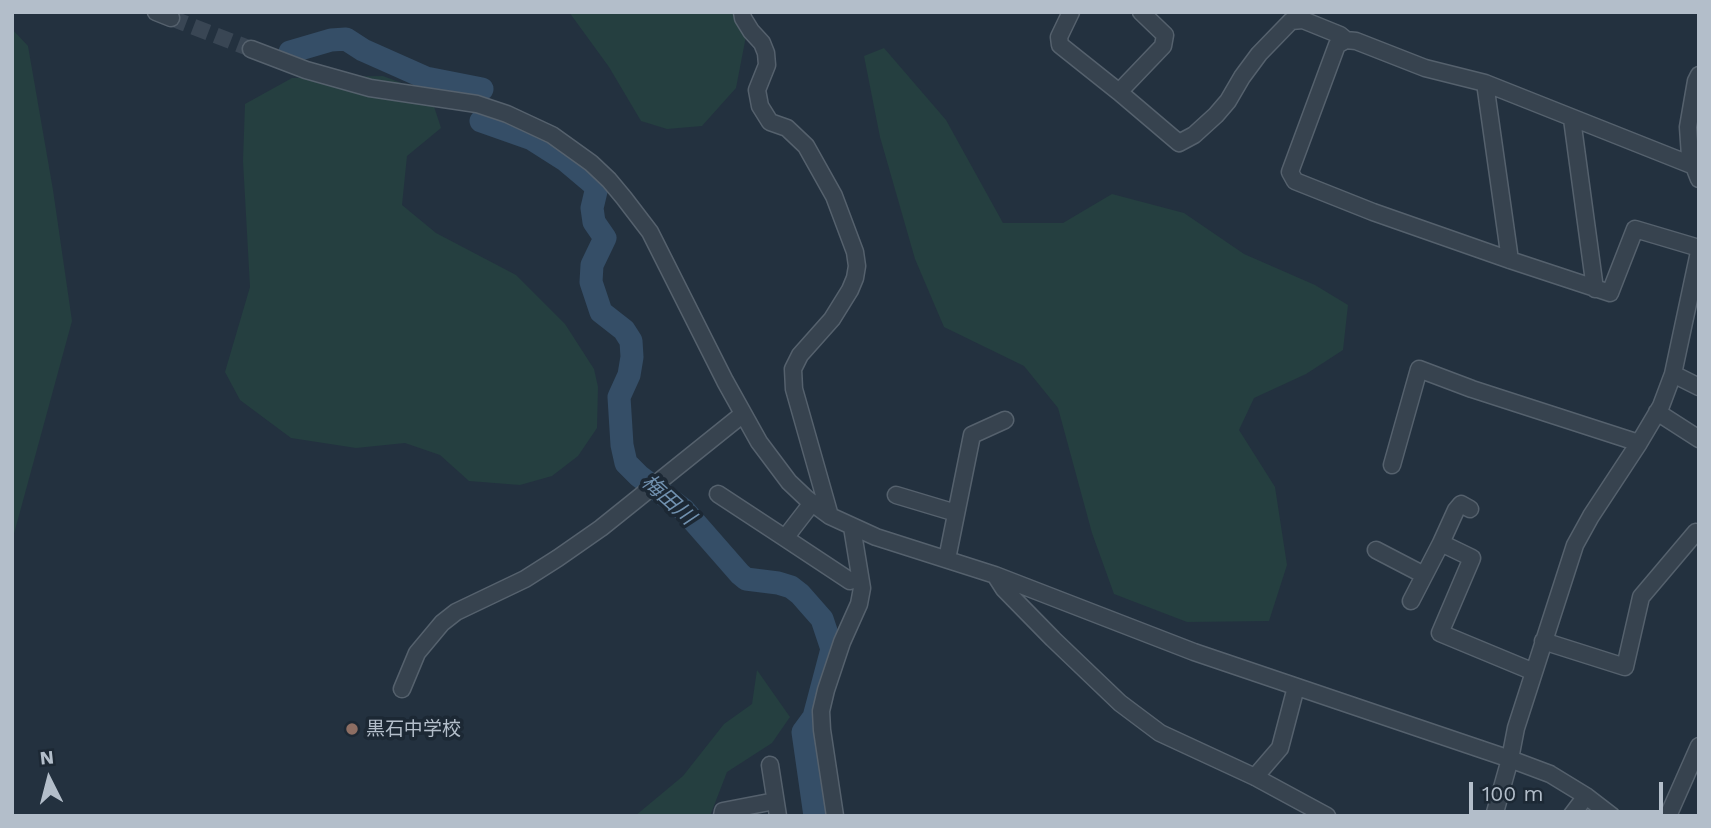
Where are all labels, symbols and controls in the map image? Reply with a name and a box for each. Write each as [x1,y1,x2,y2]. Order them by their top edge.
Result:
water label: 梅田川 [636,470,700,530]
place label: 黒石中学校 [366,718,461,740]
marker: 黒石中学校 [344,721,360,737]
north arrow [14,744,84,814]
text: N [39,745,55,770]
scale bar [1473,768,1667,812]
text: 100 m [1482,781,1544,806]

